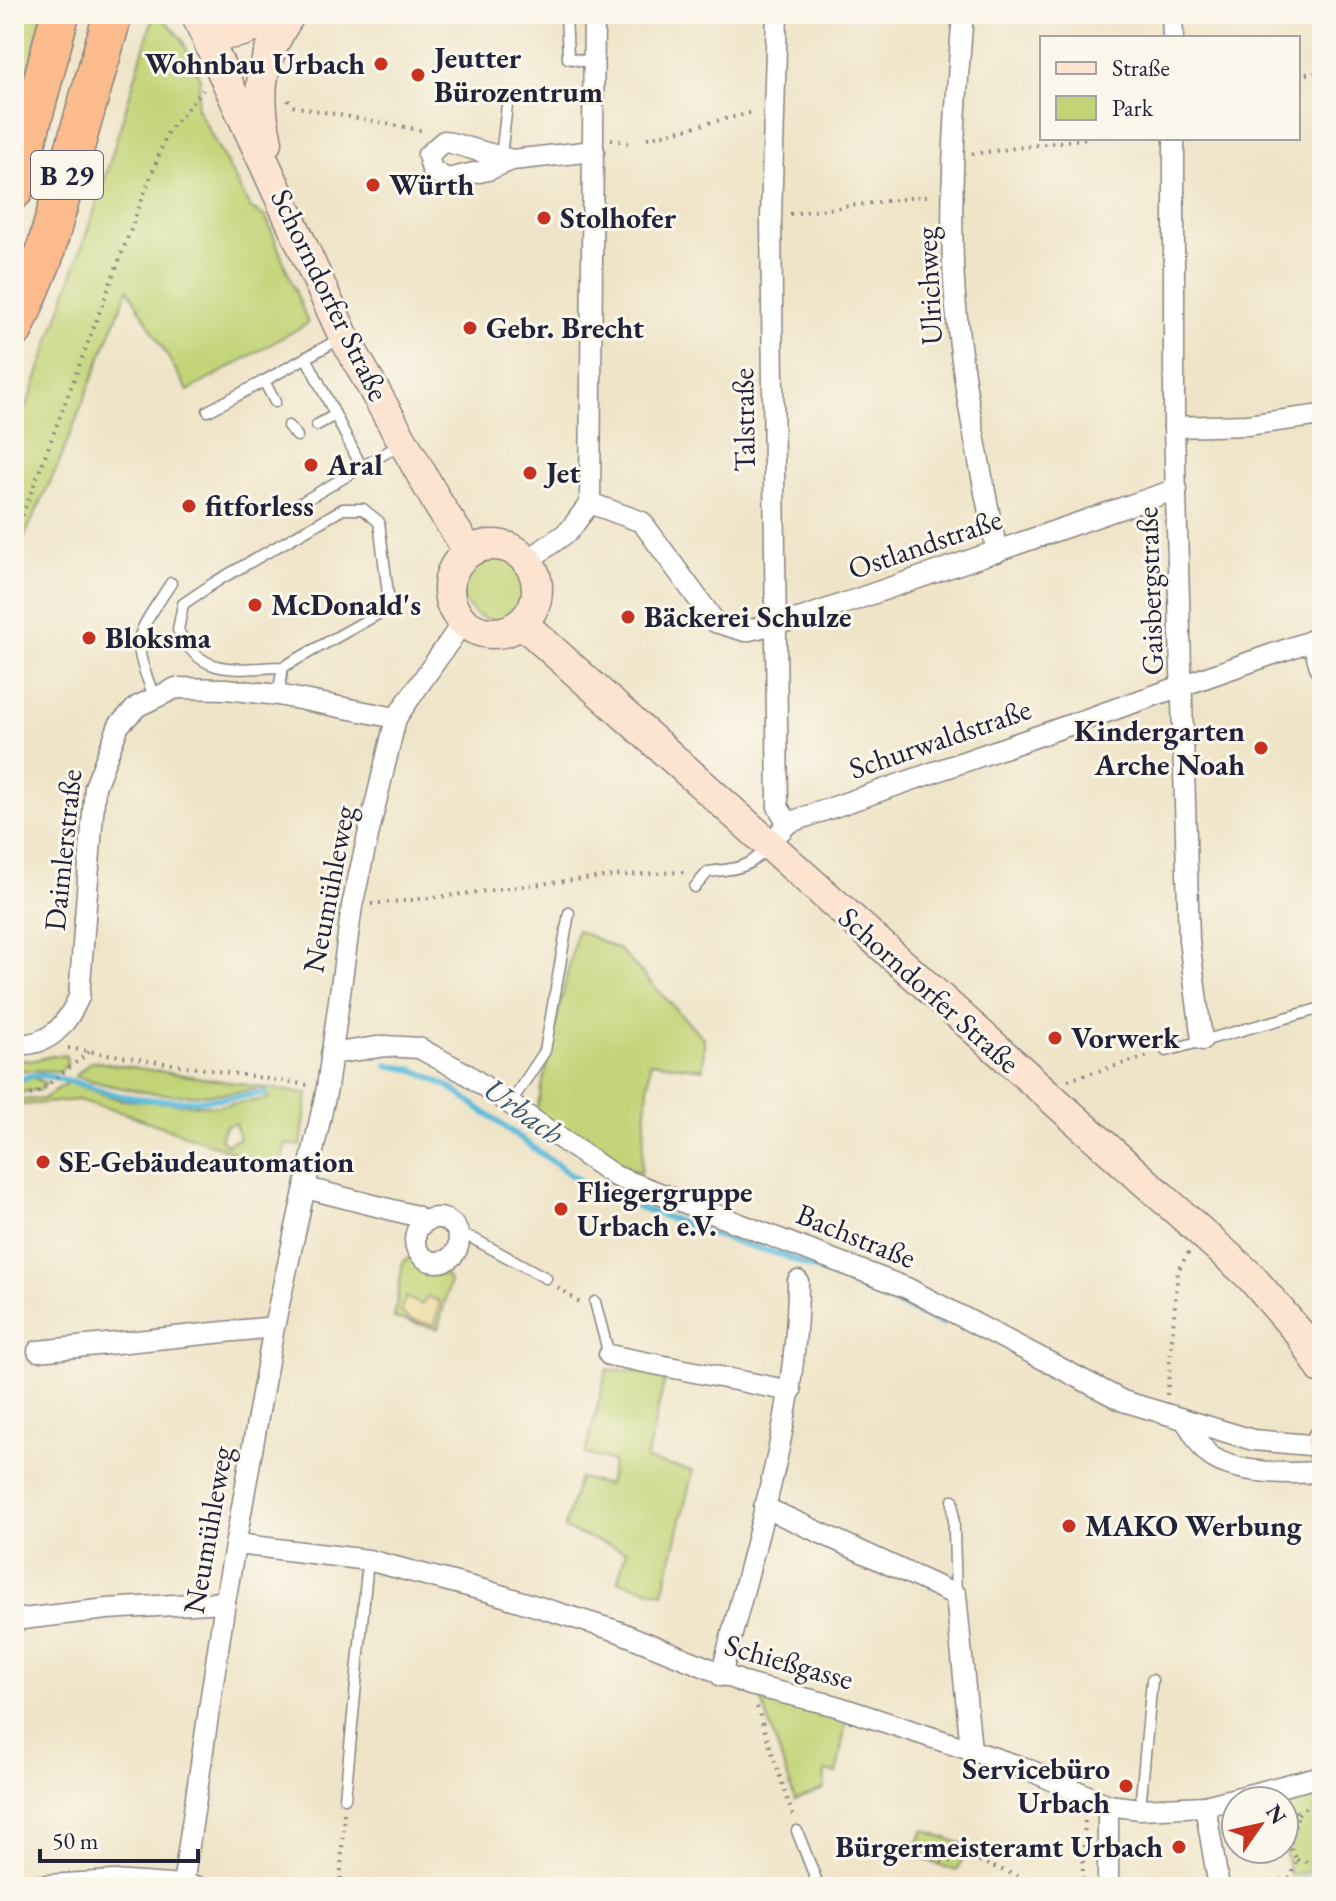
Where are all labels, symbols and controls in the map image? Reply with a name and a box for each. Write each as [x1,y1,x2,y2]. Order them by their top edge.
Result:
legend [1040,36,1300,140]
place label: Jeutter Bürozentrum [431,38,603,111]
place label: Wohnbau Urbach [144,44,365,83]
text: Straße [1112,52,1170,83]
marker: Wohnbau Urbach [372,55,390,73]
marker: Jeutter Bürozentrum [409,66,427,84]
text: Park [1112,92,1154,123]
road number: B 29 [31,151,103,199]
place label: Würth [389,165,475,204]
marker: Würth [364,176,382,194]
street label: Schorndorfer Straße [262,182,399,407]
place label: Stolhofer [560,198,677,237]
marker: Stolhofer [535,209,553,227]
street label: Ulrichweg [906,225,951,346]
place label: Gebr. Brecht [486,308,645,347]
marker: Gebr. Brecht [461,319,479,337]
street label: Talstraße [723,368,764,472]
place label: Aral [326,445,383,484]
place label: Jet [543,453,581,492]
marker: Aral [302,456,320,474]
marker: Jet [521,464,539,482]
place label: fitforless [205,486,314,525]
marker: fitforless [180,497,198,515]
street label: Ostlandstraße [843,499,1007,588]
street label: Gaisbergstraße [1127,506,1172,676]
place label: McDonald's [271,585,421,624]
marker: McDonald's [246,596,264,614]
place label: Bäckerei Schulze [644,597,852,636]
marker: Bäckerei Schulze [619,608,637,626]
place label: Bloksma [105,618,212,657]
marker: Bloksma [80,629,98,647]
street label: Schurwaldstraße [844,689,1036,788]
place label: Kindergarten Arche Noah [1074,711,1245,784]
marker: Kindergarten Arche Noah [1252,739,1270,757]
street label: Daimlerstraße [35,767,90,933]
street label: Neumühleweg [293,801,364,976]
street label: Schorndorfer Straße [830,898,1028,1081]
place label: Vorwerk [1071,1018,1180,1057]
marker: Vorwerk [1046,1029,1064,1047]
water label: Urbach [475,1068,573,1155]
place label: SE-Gebäudeautomation [59,1142,354,1181]
marker: SE-Gebäudeautomation [34,1153,52,1171]
place label: Fliegergruppe Urbach e.V. [577,1172,753,1245]
street label: Bachstraße [791,1194,922,1277]
marker: Fliegergruppe Urbach e.V. [552,1200,570,1218]
street label: Neumühleweg [174,1442,242,1617]
place label: MAKO Werbung [1085,1506,1303,1545]
marker: MAKO Werbung [1060,1517,1078,1535]
street label: Schießgasse [720,1625,858,1698]
place label: Servicebüro Urbach [962,1749,1110,1822]
marker: Servicebüro Urbach [1117,1777,1135,1795]
north arrow [1220,1785,1300,1865]
text: N [1259,1799,1293,1830]
scale bar [40,1813,198,1863]
text: 50 m [52,1825,99,1856]
place label: Bürgermeisteramt Urbach [835,1827,1163,1866]
marker: Bürgermeisteramt Urbach [1170,1838,1188,1856]

